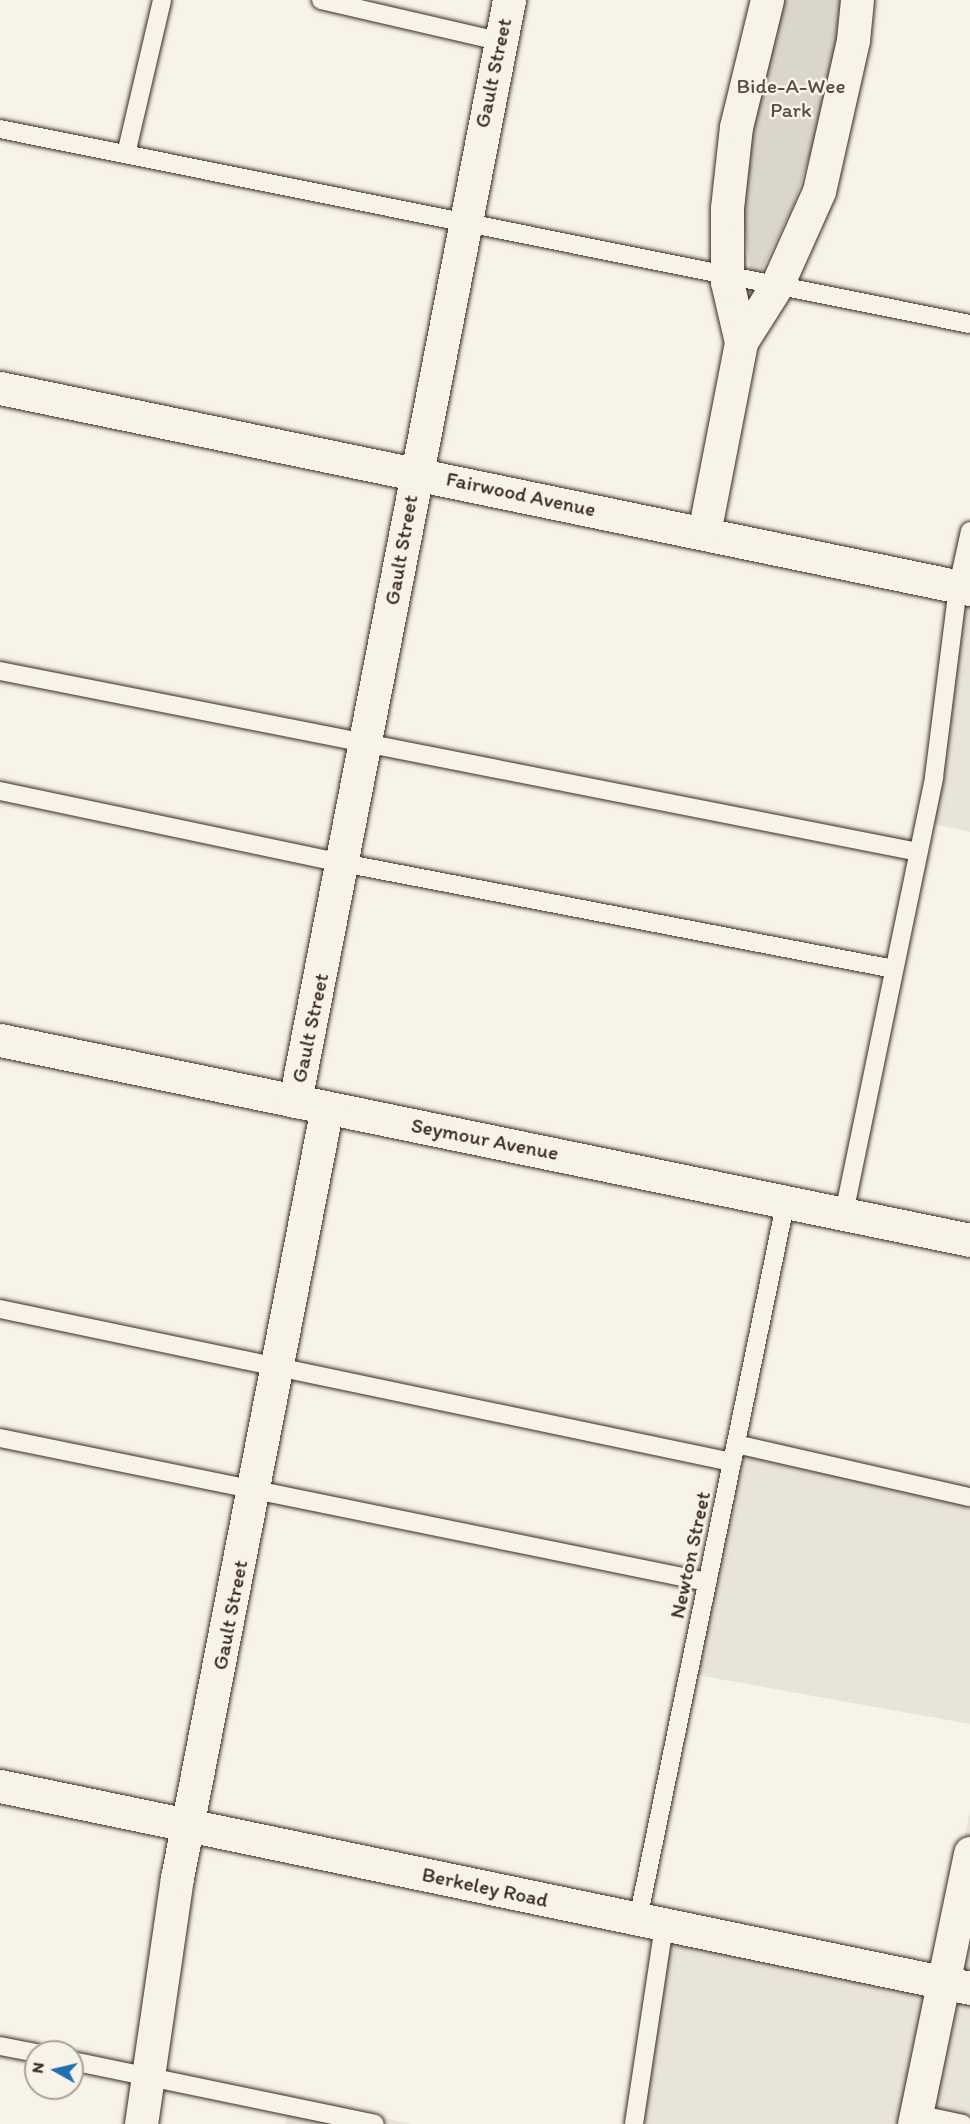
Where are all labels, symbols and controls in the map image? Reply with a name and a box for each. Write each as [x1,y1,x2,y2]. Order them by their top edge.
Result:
street label: Gault Street [469,16,517,130]
park label: Bide-A-Wee Park [737,73,845,123]
street label: Fairwood Avenue [444,466,598,522]
street label: Gault Street [379,493,423,607]
street label: Gault Street [286,971,334,1085]
street label: Seymour Avenue [409,1112,561,1166]
street label: Newton Street [664,1489,716,1621]
street label: Gault Street [207,1558,253,1672]
street label: Berkeley Road [420,1861,550,1913]
north arrow [24,2040,84,2100]
text: N [28,2061,48,2074]

